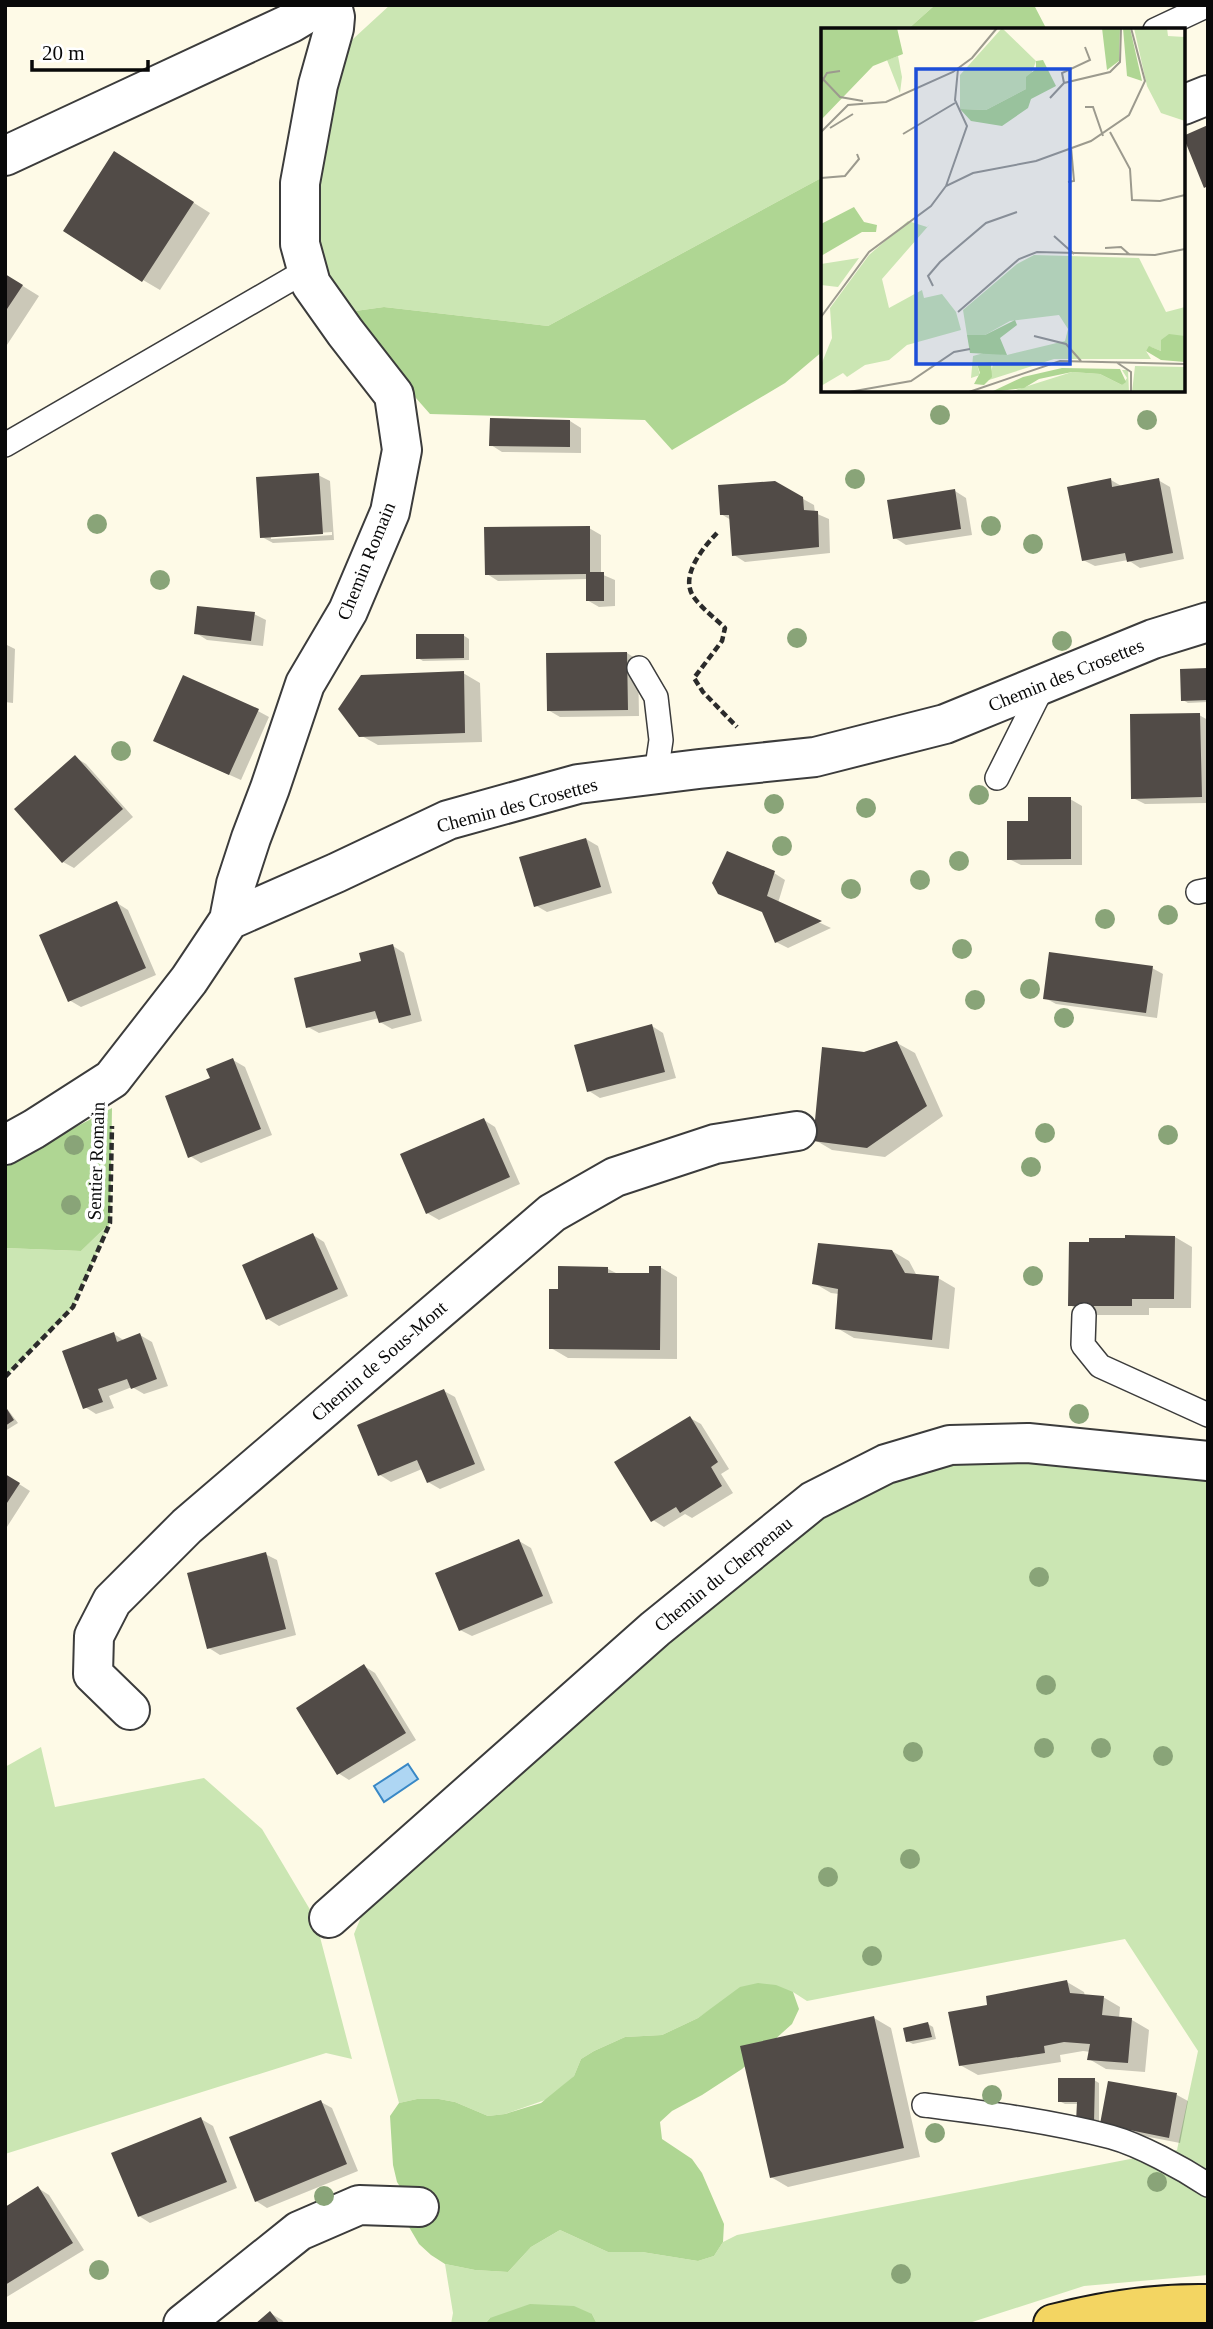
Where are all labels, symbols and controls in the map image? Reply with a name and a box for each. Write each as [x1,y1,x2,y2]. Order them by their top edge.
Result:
scale bar [32,28,147,72]
inset map [821,28,1185,392]
text: 20 m [42,41,85,65]
street label: Chemin Romain [333,499,399,623]
street label: Chemin des Crosettes [985,634,1147,716]
street label: Chemin des Crosettes [434,773,600,837]
street label: Sentier Romain [83,1101,109,1221]
street label: Chemin de Sous-Mont [307,1296,451,1425]
street label: Chemin du Cherpenau [650,1512,796,1636]

